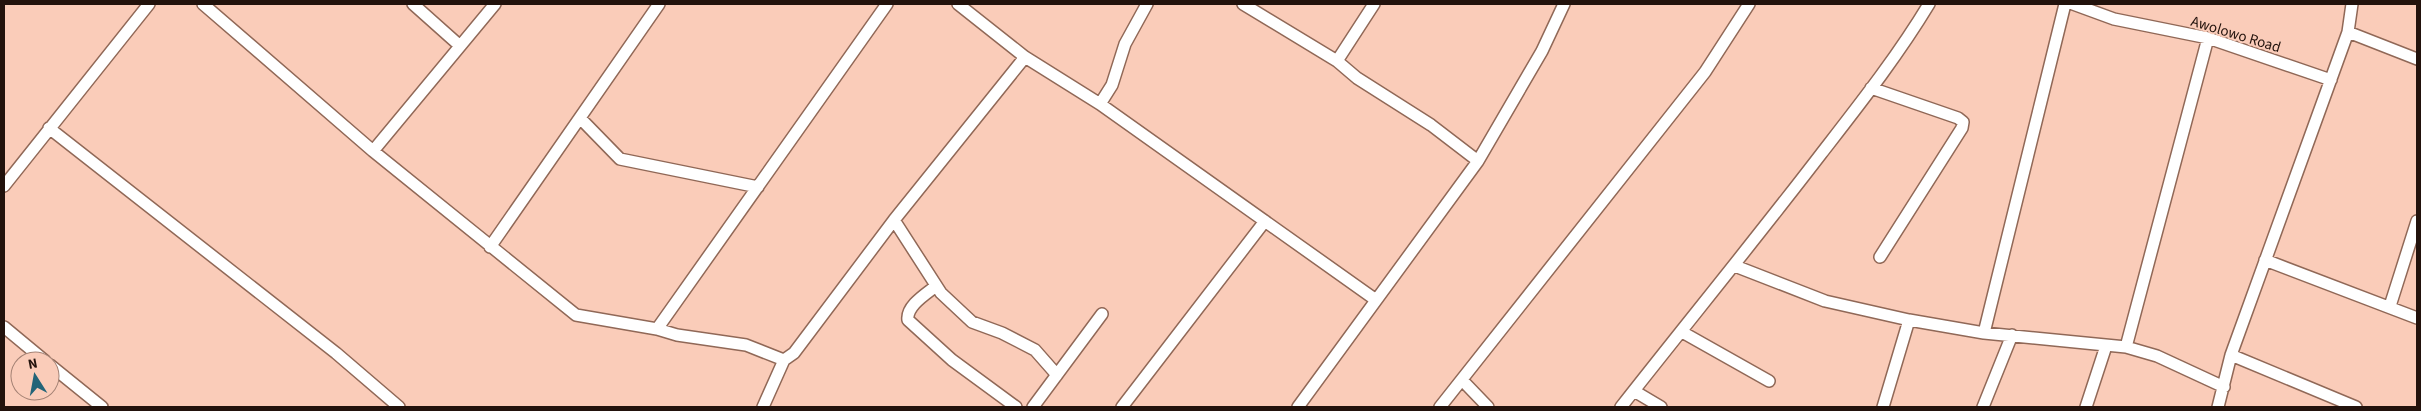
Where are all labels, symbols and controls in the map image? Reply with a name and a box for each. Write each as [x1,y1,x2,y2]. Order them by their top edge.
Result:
street label: Awolowo Road [2188,11,2283,58]
north arrow [10,351,60,401]
text: N [26,354,39,375]

